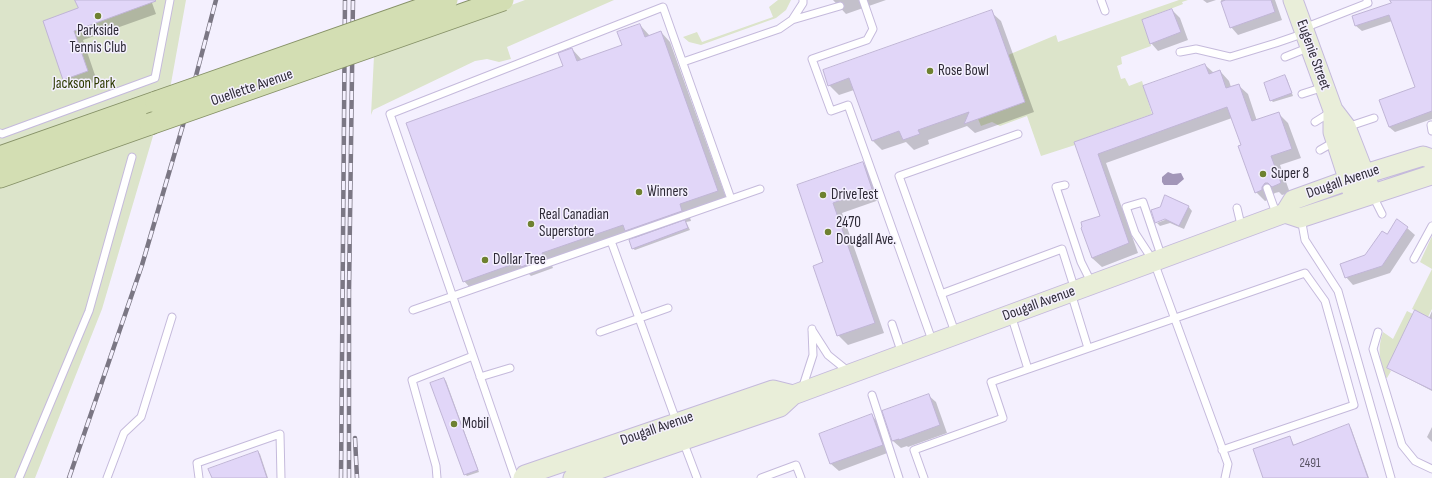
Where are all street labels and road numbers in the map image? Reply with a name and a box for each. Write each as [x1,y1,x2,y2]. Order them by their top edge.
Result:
street label: Eugenie Street [1292,17,1334,93]
street label: Ouellette Avenue [209,66,295,110]
street label: Dougall Avenue [1304,161,1382,203]
street label: Dougall Avenue [1000,283,1078,325]
street label: Dougall Avenue [618,408,696,450]

